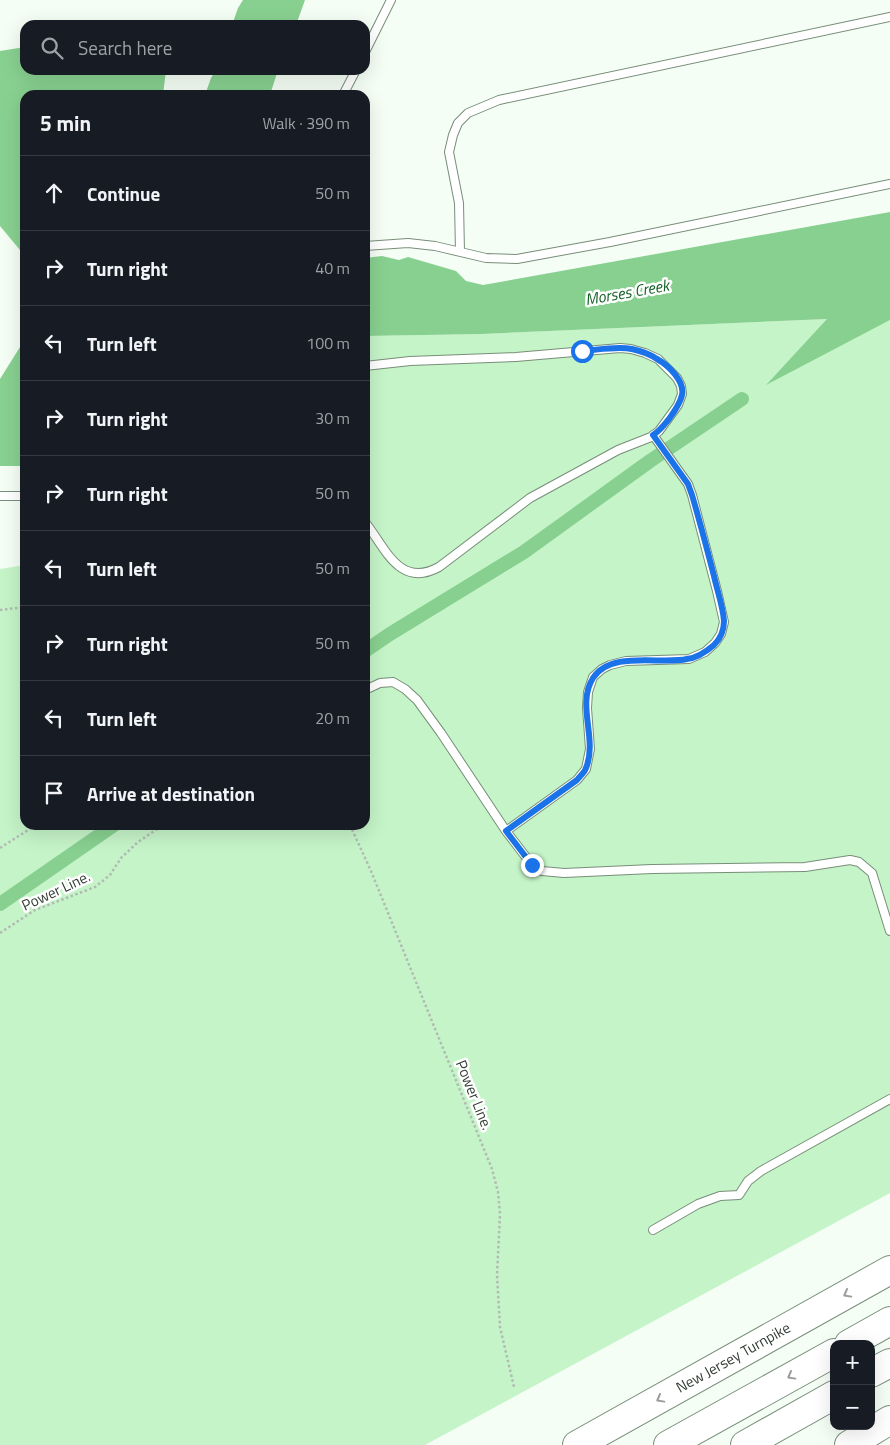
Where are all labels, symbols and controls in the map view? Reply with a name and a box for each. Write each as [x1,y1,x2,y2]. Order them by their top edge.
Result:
search box [20,20,370,75]
text: Search here [78,33,172,62]
icon: search [38,34,66,62]
text: 5 min [40,107,91,139]
text: Walk · 390 m [262,111,350,135]
icon: ahead [40,179,68,207]
text: Continue [87,179,160,208]
text: 50 m [315,181,350,205]
icon: right [40,254,68,282]
text: Turn right [87,254,168,283]
text: 40 m [315,256,350,280]
water label: Morses Creek [583,272,673,311]
icon: left [40,329,68,357]
text: Turn left [87,329,157,358]
text: 100 m [306,331,350,355]
route start [571,340,594,363]
icon: right [40,404,68,432]
text: Turn right [87,404,168,433]
text: 30 m [315,406,350,430]
icon: right [40,479,68,507]
text: Turn right [87,479,168,508]
text: 50 m [315,481,350,505]
icon: left [40,554,68,582]
text: Turn left [87,554,157,583]
text: 50 m [315,556,350,580]
icon: right [40,629,68,657]
text: Turn right [87,629,168,658]
text: 50 m [315,631,350,655]
icon: left [40,704,68,732]
text: Turn left [87,704,157,733]
text: 20 m [315,706,350,730]
icon: arrive [40,779,68,807]
text: Arrive at destination [87,779,255,808]
route end [521,854,544,877]
street label: Power Line. [18,865,94,916]
street label: Power Line. [450,1056,499,1133]
one-way arrow [844,1288,853,1298]
street label: New Jersey Turnpike [672,1316,794,1398]
map controls [830,1340,875,1430]
button: + [830,1340,875,1385]
one-way arrow [788,1370,797,1380]
button: − [830,1385,875,1430]
one-way arrow [656,1392,665,1402]

